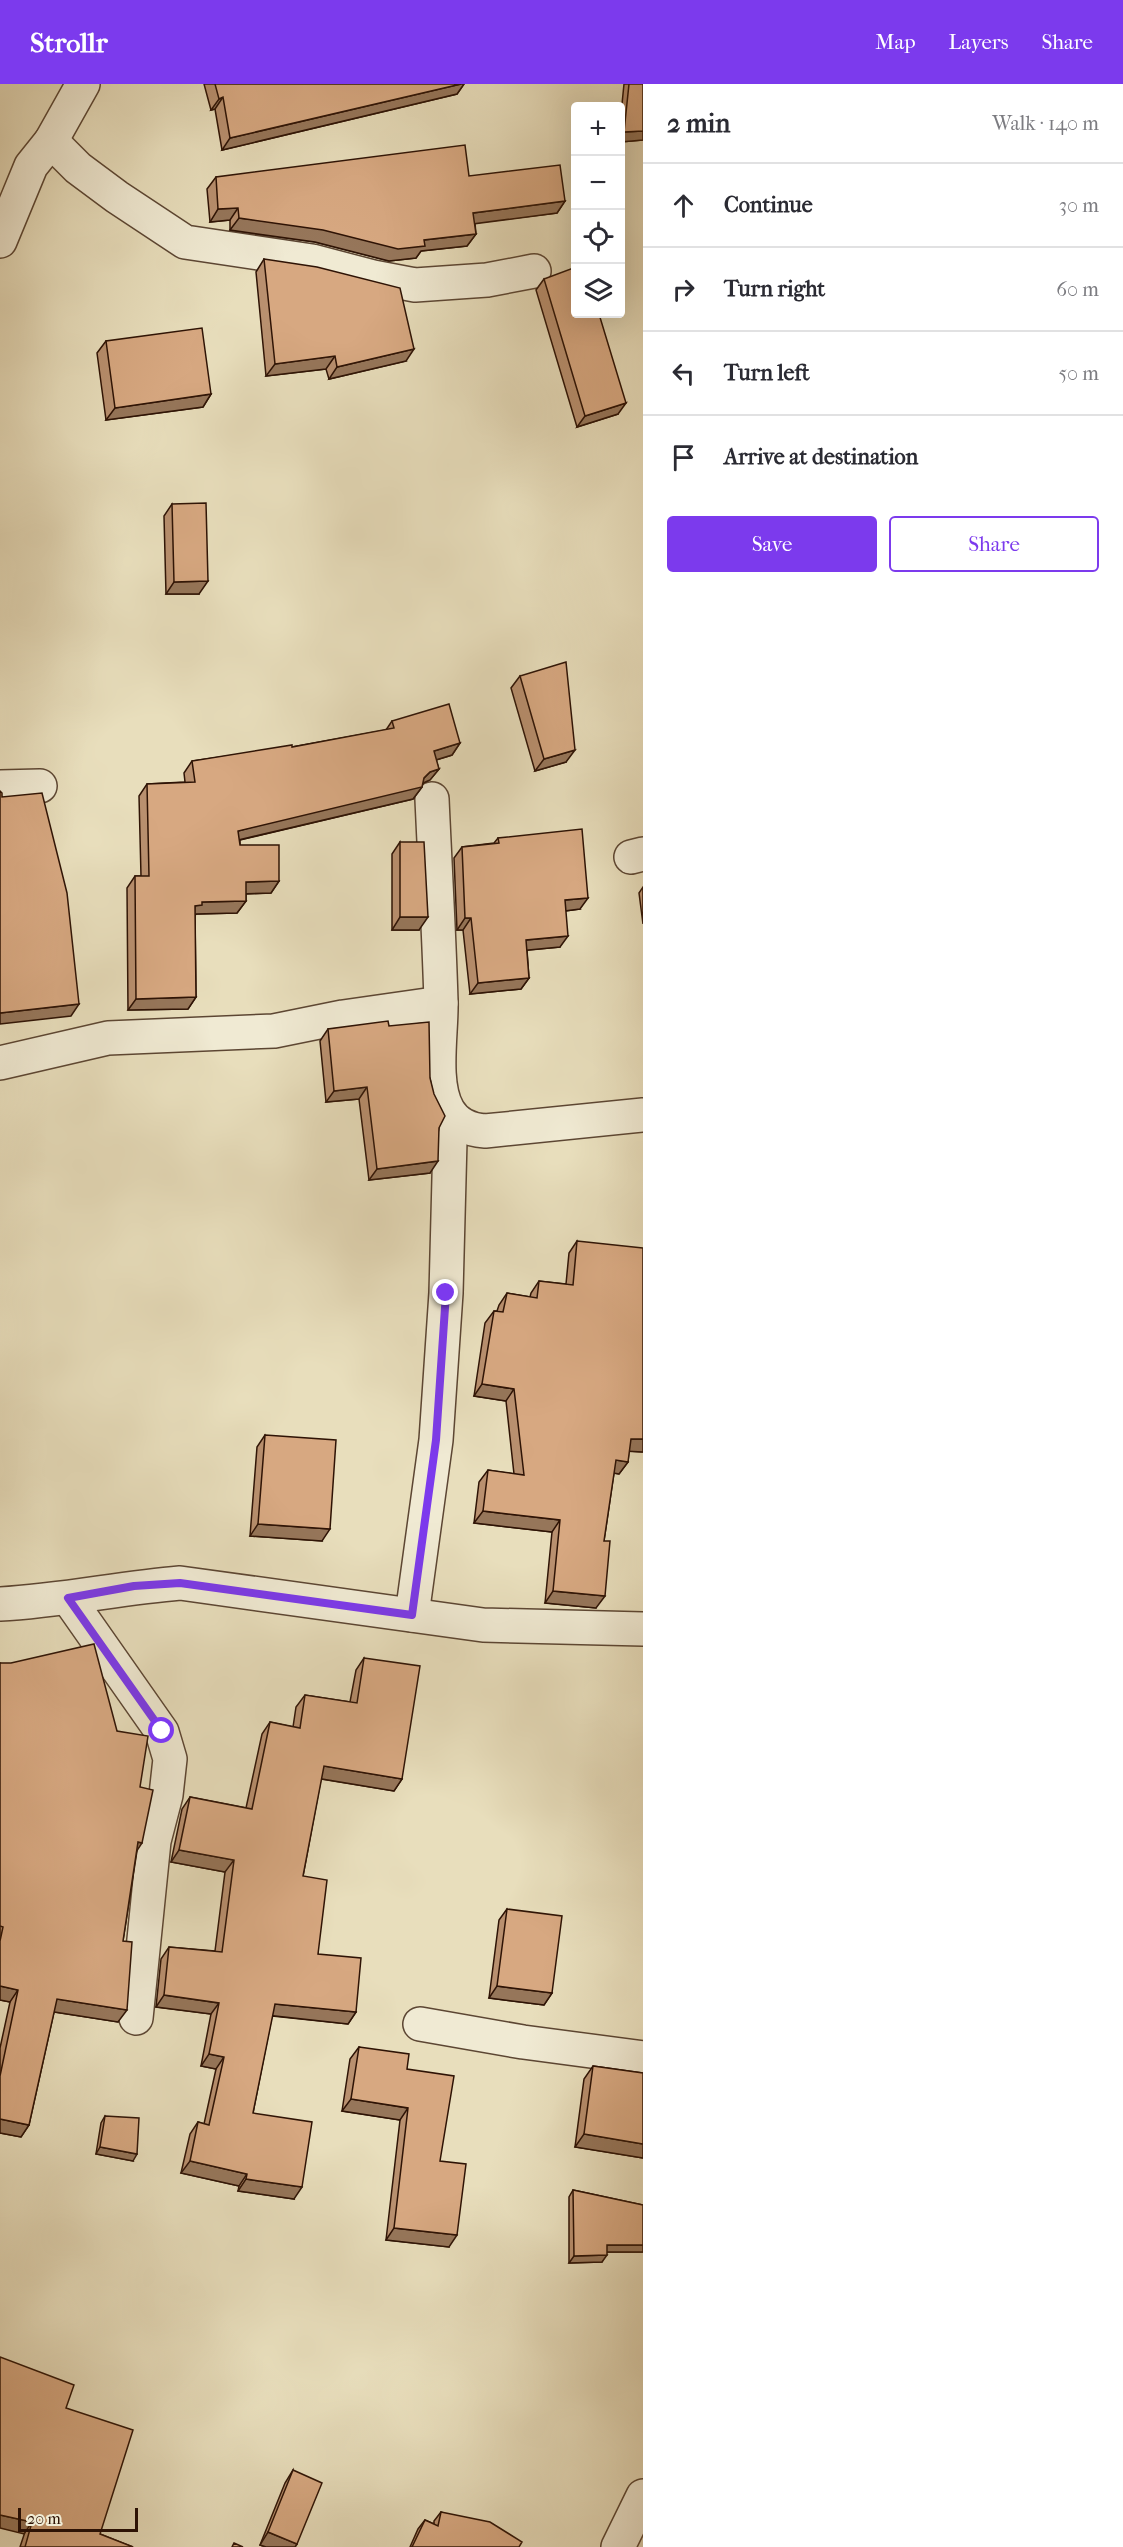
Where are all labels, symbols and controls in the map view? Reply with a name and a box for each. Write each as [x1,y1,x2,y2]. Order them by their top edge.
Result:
text: Strollr [30,26,108,59]
text: Map [875,30,916,54]
text: Layers [949,30,1008,54]
text: Share [1041,30,1093,54]
map controls [571,102,625,318]
button: + [571,102,625,156]
text: 2 min [667,108,730,139]
text: Walk · 140 m [992,112,1099,135]
button: − [571,156,625,210]
icon: ahead [667,189,700,222]
text: Continue [724,192,813,218]
text: 30 m [1059,194,1099,217]
button: locate [571,210,625,264]
button: layers [571,264,625,318]
icon: right [667,273,700,306]
text: Turn right [724,276,825,302]
text: 60 m [1056,278,1099,301]
icon: left [667,357,700,390]
text: Turn left [724,360,810,386]
text: 50 m [1058,362,1099,385]
icon: arrive [667,441,700,474]
text: Arrive at destination [724,444,918,470]
button: Save [667,516,877,572]
button: Share [889,516,1099,572]
route end [432,1279,458,1305]
route start [148,1717,174,1743]
scale bar [18,2505,138,2532]
text: 20 m [27,2509,61,2528]

